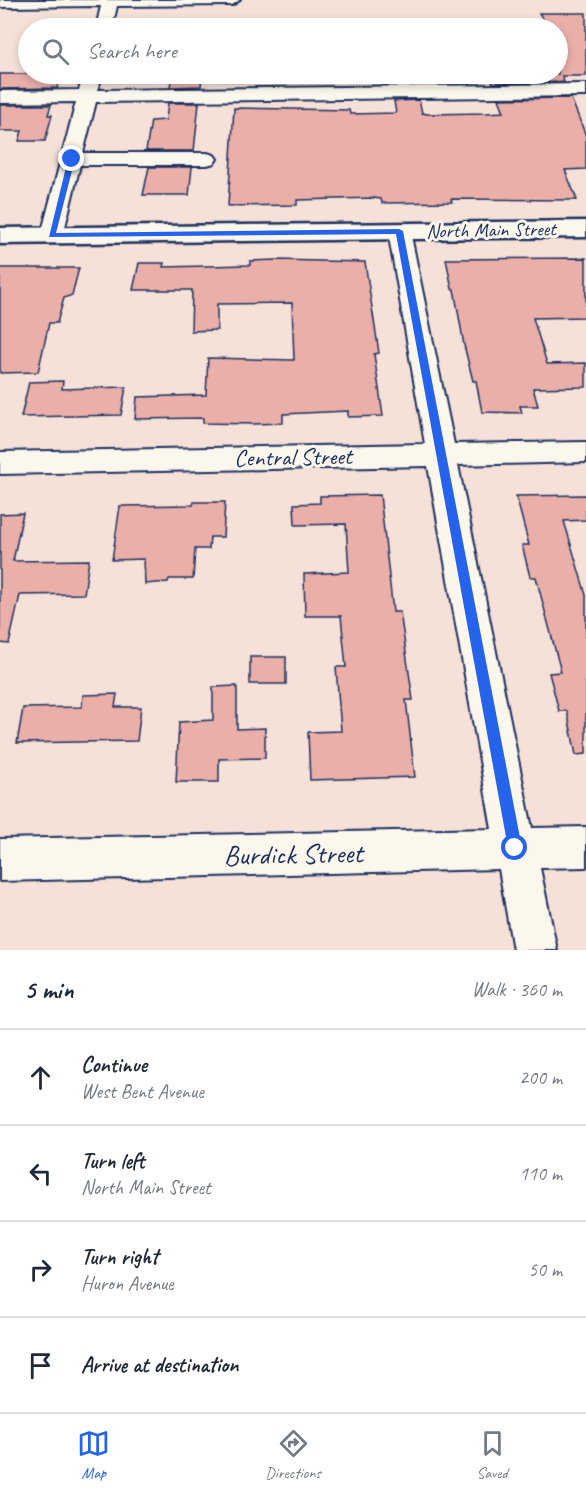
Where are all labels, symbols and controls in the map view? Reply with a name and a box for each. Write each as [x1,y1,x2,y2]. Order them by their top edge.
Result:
search box [18,18,568,84]
icon: search [39,35,72,68]
text: Search here [87,37,177,65]
route end [58,145,84,171]
street label: North Main Street [426,216,558,244]
street label: Central Street [234,441,354,473]
route start [501,834,527,860]
street label: Burdick Street [223,835,366,873]
text: 5 min [24,973,73,1006]
text: Walk · 360 m [472,977,562,1002]
text: Continue [81,1051,147,1079]
icon: ahead [24,1061,57,1094]
text: 200 m [519,1065,562,1090]
text: West Bent Avenue [81,1079,204,1104]
text: Turn left [81,1147,145,1175]
icon: left [24,1157,57,1190]
text: 110 m [519,1161,562,1186]
text: North Main Street [81,1175,211,1200]
text: Turn right [81,1243,158,1271]
icon: right [24,1253,57,1286]
text: 50 m [528,1257,562,1282]
text: Huron Avenue [81,1271,174,1296]
icon: arrive [24,1349,57,1382]
text: Arrive at destination [81,1351,238,1379]
tab: Map [77,1427,110,1483]
tab: Directions [265,1427,321,1483]
tab: Saved [476,1427,509,1483]

